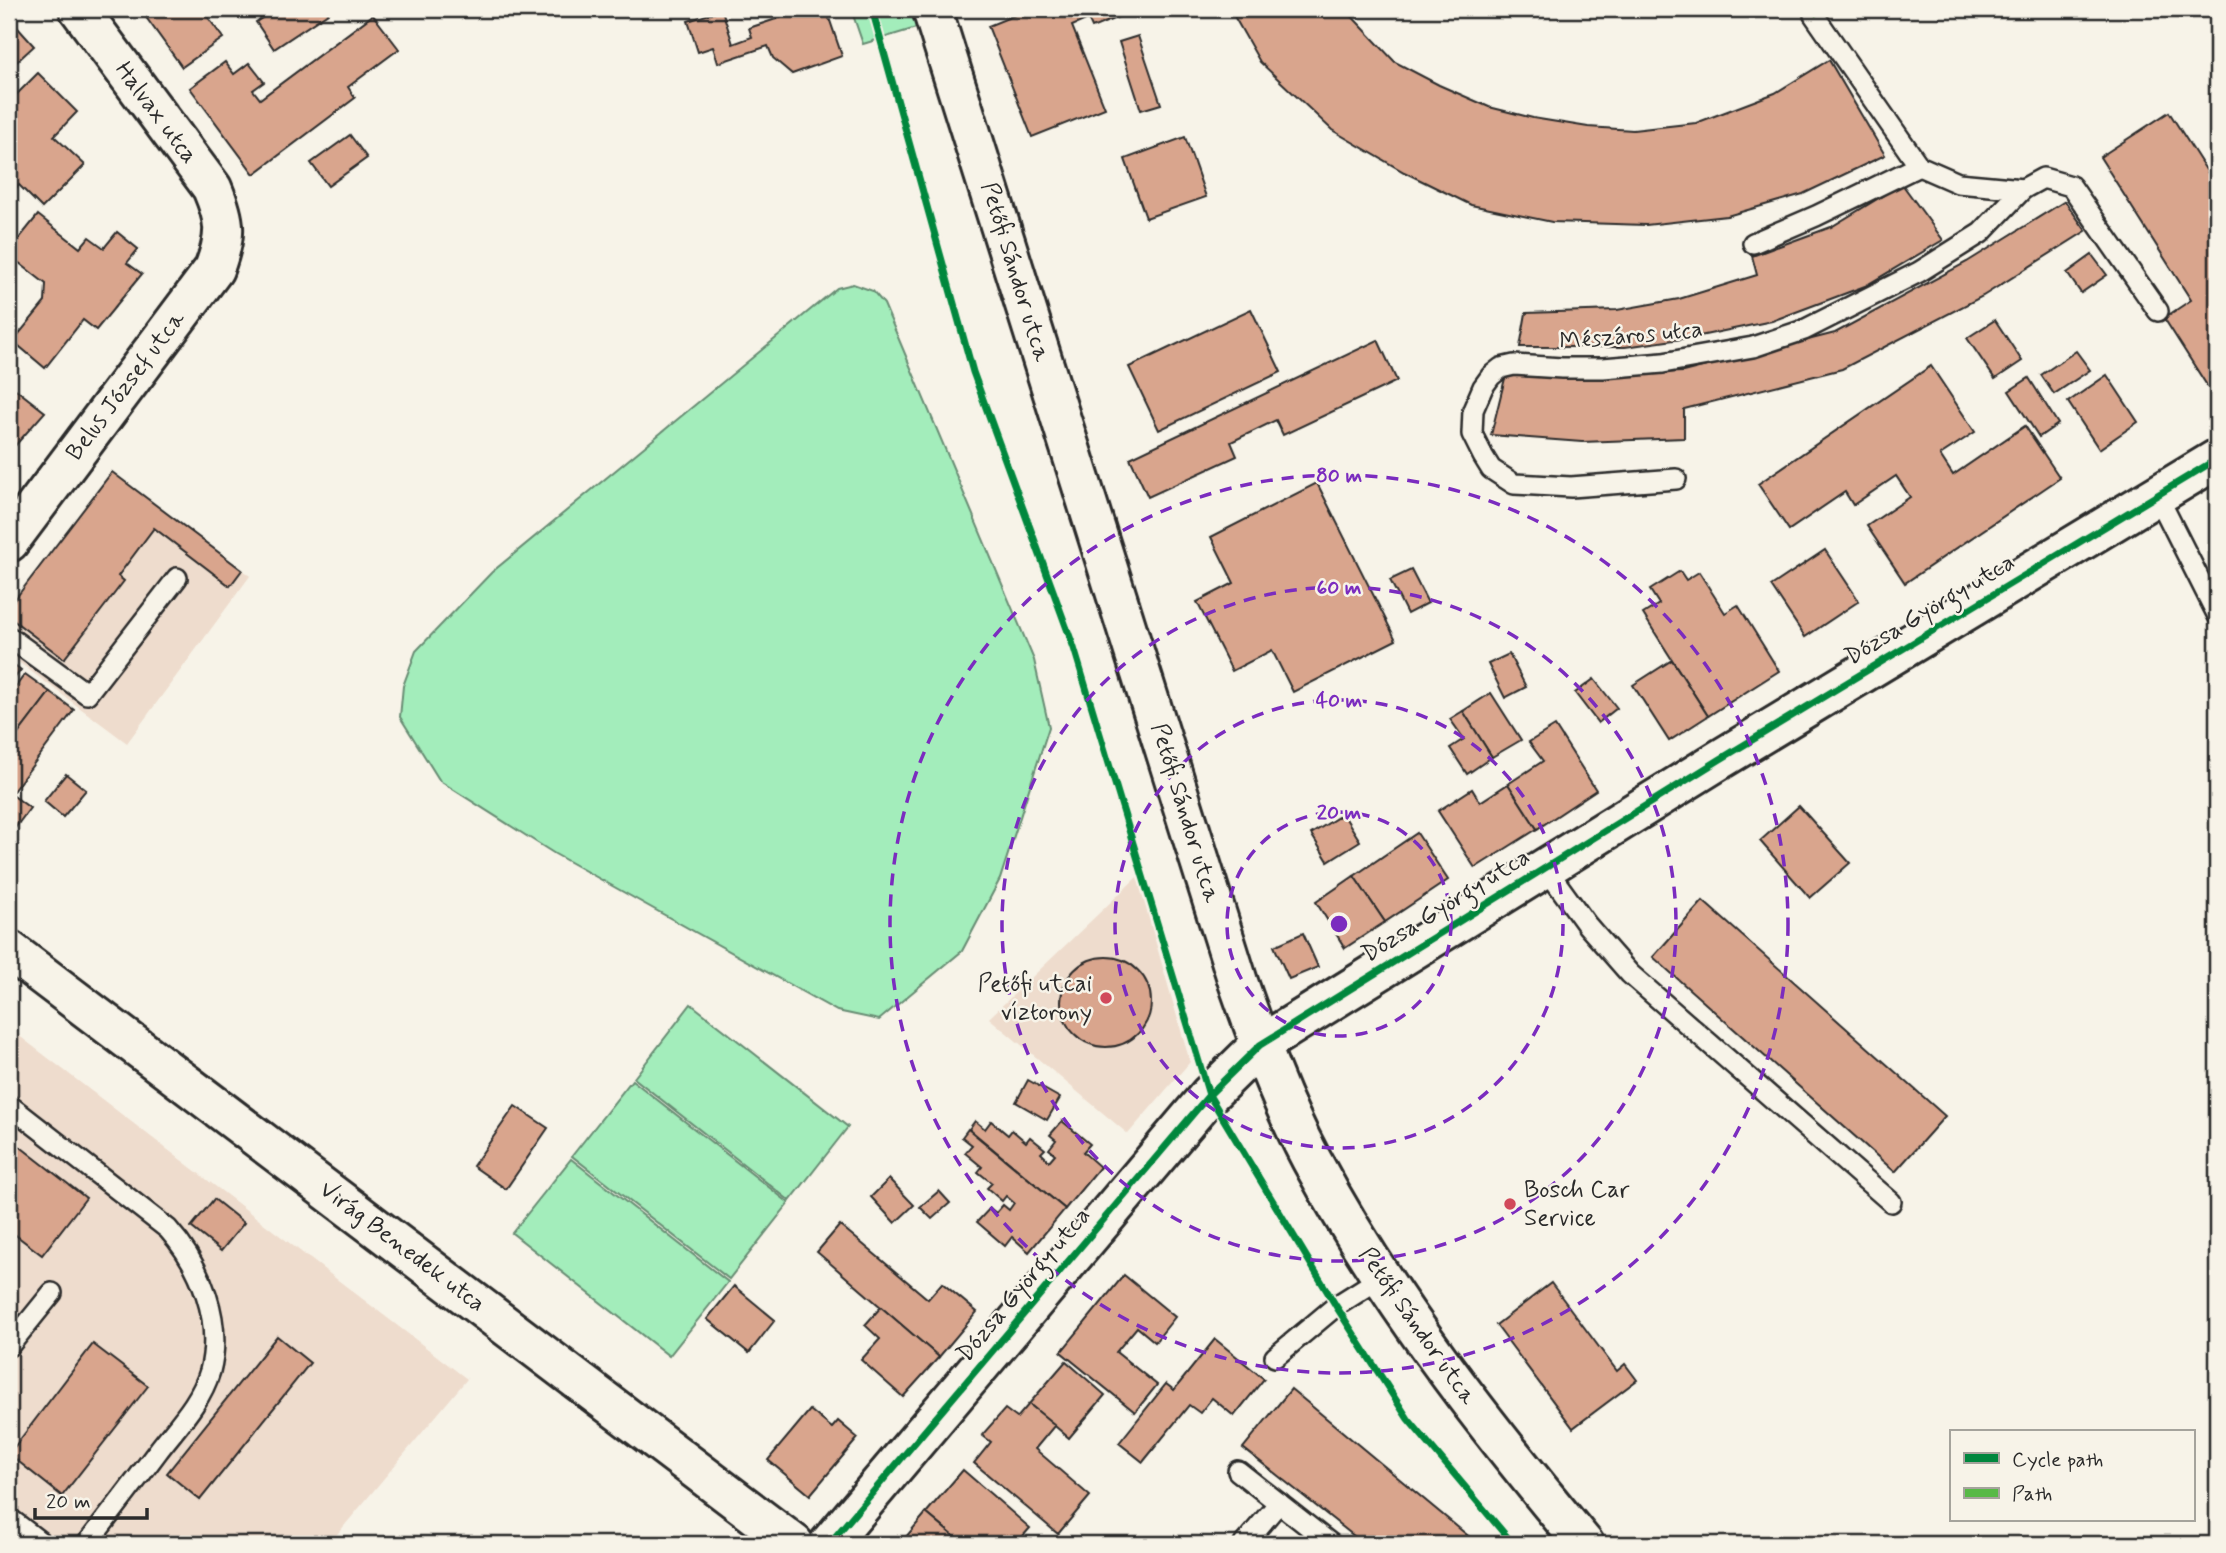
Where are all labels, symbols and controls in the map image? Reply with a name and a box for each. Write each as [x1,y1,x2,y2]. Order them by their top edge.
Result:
street label: Halvax utca [108,56,204,170]
street label: Petőfi Sándor utca [973,179,1057,366]
street label: Belus József utca [60,304,193,467]
street label: Mészáros utca [1558,314,1704,358]
text: 80 m [1316,462,1362,490]
street label: Dózsa György utca [1839,547,2022,676]
text: 60 m [1316,574,1362,602]
text: 40 m [1316,687,1363,715]
street label: Petőfi Sándor utca [1143,720,1227,907]
text: 20 m [1317,799,1362,827]
street label: Dózsa György utca [1356,842,1538,973]
centre of rings [1327,912,1351,936]
place label: Petőfi utcai víztorony [978,969,1092,1028]
marker: Petőfi utcai víztorony [1098,990,1114,1006]
street label: Virág Benedek utca [313,1175,491,1319]
place label: Bosch Car Service [1524,1175,1630,1234]
marker: Bosch Car Service [1502,1196,1518,1212]
street label: Dózsa György utca [950,1201,1100,1371]
street label: Petőfi Sándor utca [1351,1241,1483,1411]
legend [1950,1430,2194,1522]
text: Cycle path [2012,1446,2103,1474]
scale bar [35,1476,147,1520]
text: Path [2012,1480,2052,1508]
text: 20 m [46,1488,91,1516]

